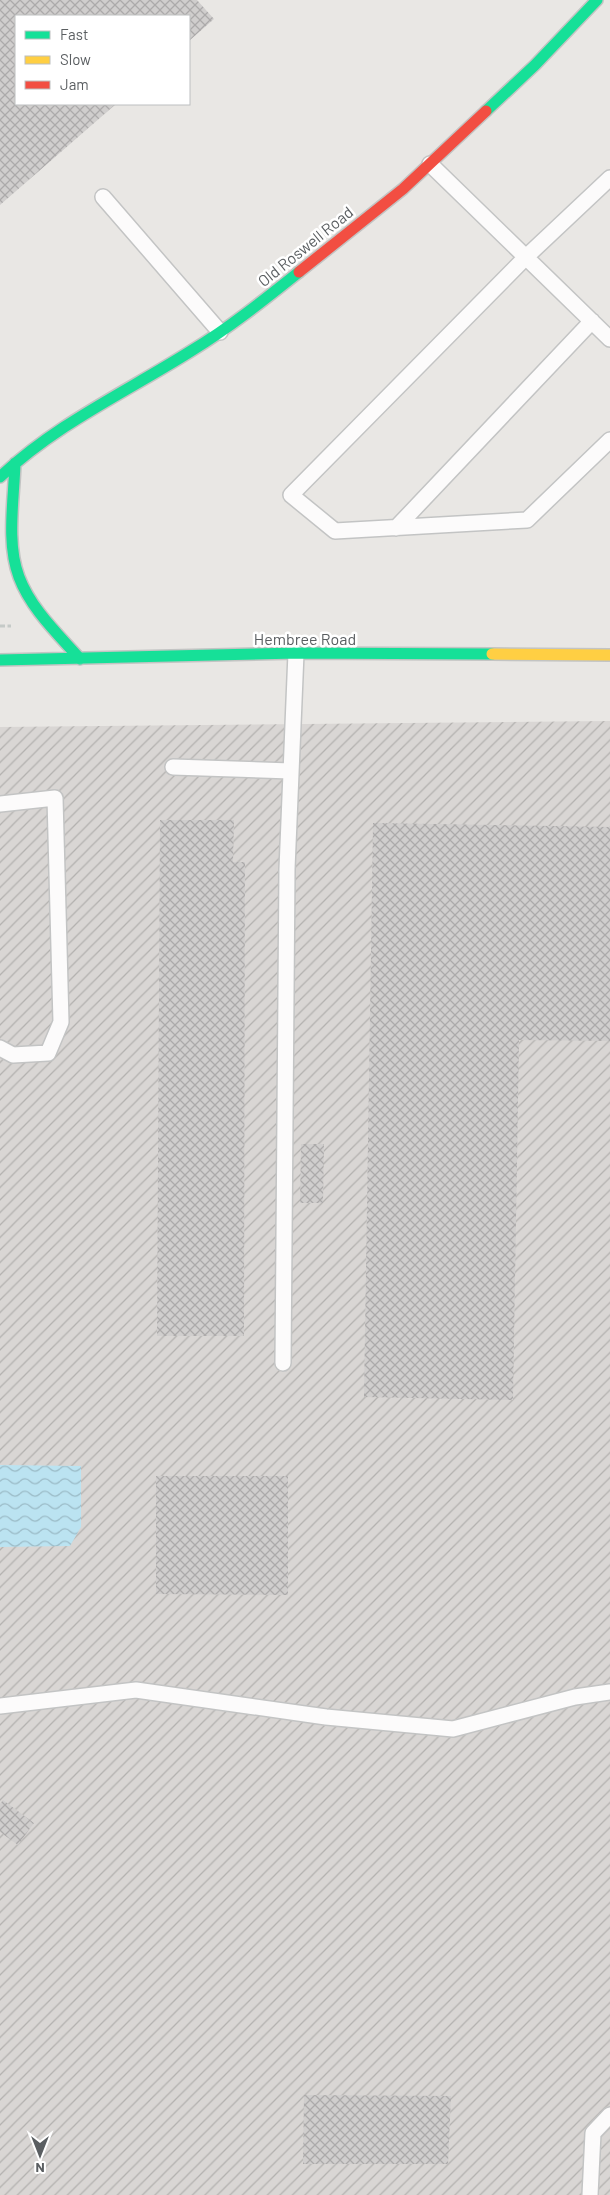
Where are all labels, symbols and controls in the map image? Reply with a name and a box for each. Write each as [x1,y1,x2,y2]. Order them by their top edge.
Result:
legend [15,15,190,105]
text: Fast [60,25,88,43]
text: Slow [60,50,91,68]
text: Jam [60,75,89,93]
street label: Old Roswell Road [254,202,356,290]
street label: Hembree Road [254,629,356,648]
north arrow [15,2130,65,2180]
text: N [35,2160,45,2177]

